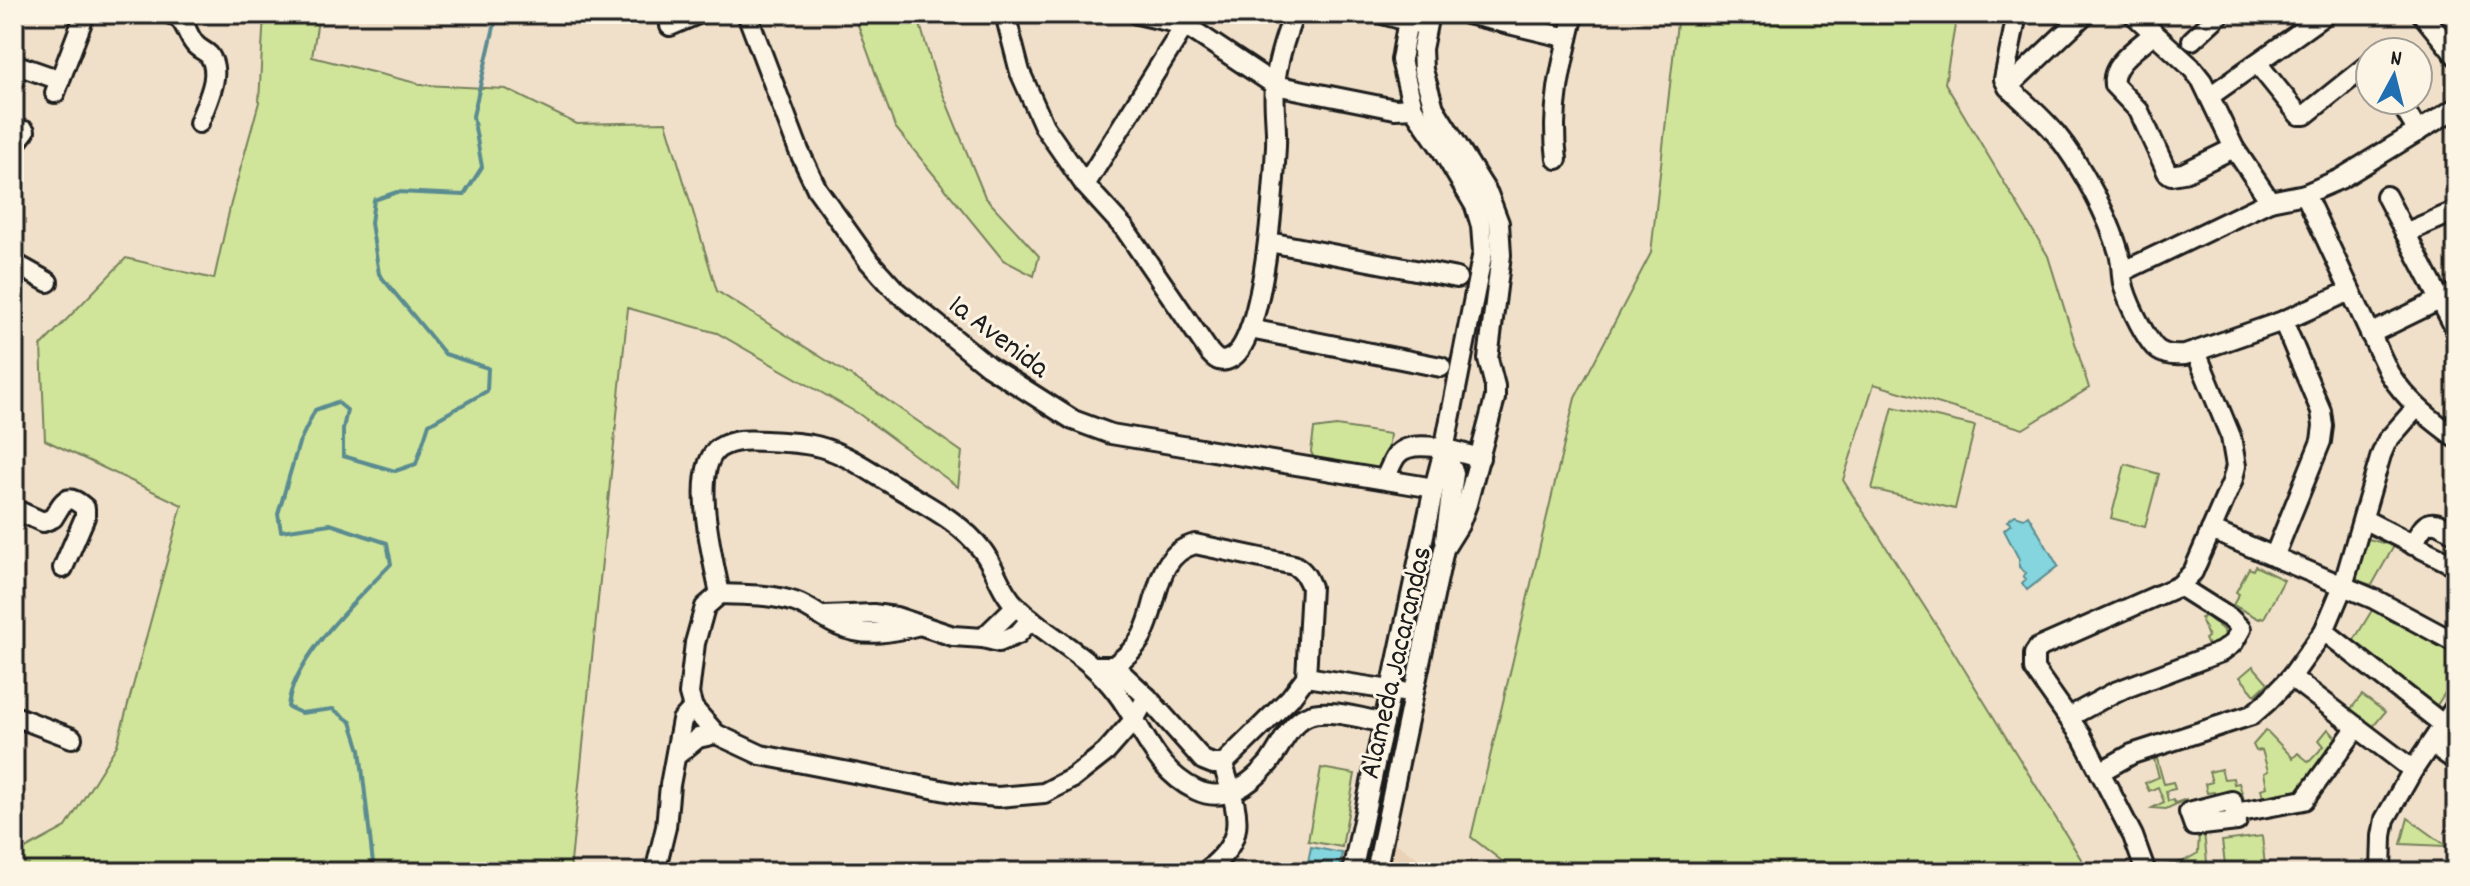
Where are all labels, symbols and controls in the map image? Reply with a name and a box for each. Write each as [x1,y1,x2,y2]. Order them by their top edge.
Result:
north arrow [2354,36,2434,116]
text: N [2389,44,2403,76]
street label: 1a Avenida [938,286,1058,392]
street label: Alameda Jacarandas [1351,543,1446,783]

